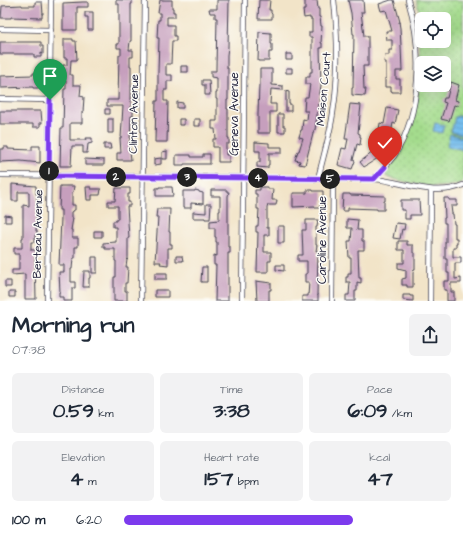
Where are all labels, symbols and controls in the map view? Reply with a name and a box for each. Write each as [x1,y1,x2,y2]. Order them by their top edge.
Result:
map controls [415,12,451,92]
button: locate [415,12,451,48]
street label: Maison Court [312,51,336,127]
button: layers [415,56,451,92]
pin [33,59,67,100]
icon: arrive [39,65,61,87]
street label: Geneva Avenue [226,72,243,156]
street label: Clinton Avenue [125,74,143,154]
pin [368,126,402,167]
icon: check [374,132,396,154]
pin: 1 [39,161,59,181]
text: 1 [48,163,50,178]
pin: 2 [106,167,126,187]
pin: 3 [177,167,197,187]
pin: 4 [248,168,268,188]
text: 2 [113,169,119,184]
text: 3 [184,169,190,184]
pin: 5 [320,169,340,189]
text: 4 [254,170,262,185]
text: 5 [326,171,334,186]
street label: Berteau Avenue [29,189,47,279]
street label: Caroline Avenue [314,196,331,284]
text: Morning run [12,310,135,341]
button: share [409,314,451,356]
text: 07:38 [12,341,45,359]
text: Distance [62,382,105,397]
text: Time [220,382,243,397]
text: Pace [367,382,393,397]
text: 0.59 [53,397,94,425]
text: 3:38 [213,397,250,425]
text: 6:09 [348,397,387,425]
text: km [94,406,114,421]
text: /km [387,406,412,421]
text: Elevation [62,450,105,465]
text: Heart rate [204,450,259,465]
text: kcal [369,450,390,465]
text: 4 [70,465,83,493]
text: 157 [204,465,233,493]
text: 47 [367,465,393,493]
text: m [83,474,96,489]
text: bpm [233,474,259,489]
text: 100 m [12,511,45,529]
text: 6:20 [76,511,102,529]

